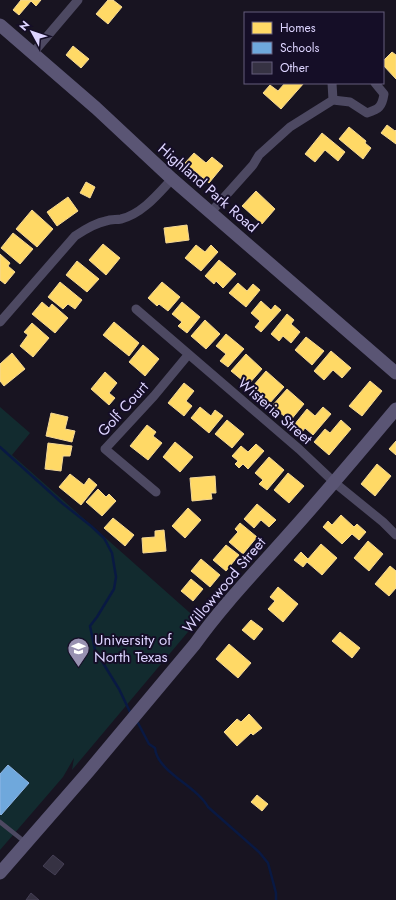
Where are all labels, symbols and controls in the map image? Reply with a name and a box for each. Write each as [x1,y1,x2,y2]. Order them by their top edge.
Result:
north arrow [12,12,52,52]
legend [244,12,384,84]
text: N [15,17,33,34]
text: Homes [280,19,316,37]
text: Schools [280,39,319,57]
text: Other [280,59,310,77]
street label: Highland Park Road [153,138,263,238]
street label: Wisteria Street [233,372,317,450]
street label: Golf Court [92,376,154,441]
street label: Willowwood Street [177,532,271,638]
place label: University of North Texas [94,629,172,668]
school or university icon: University of North Texas [65,636,91,669]

